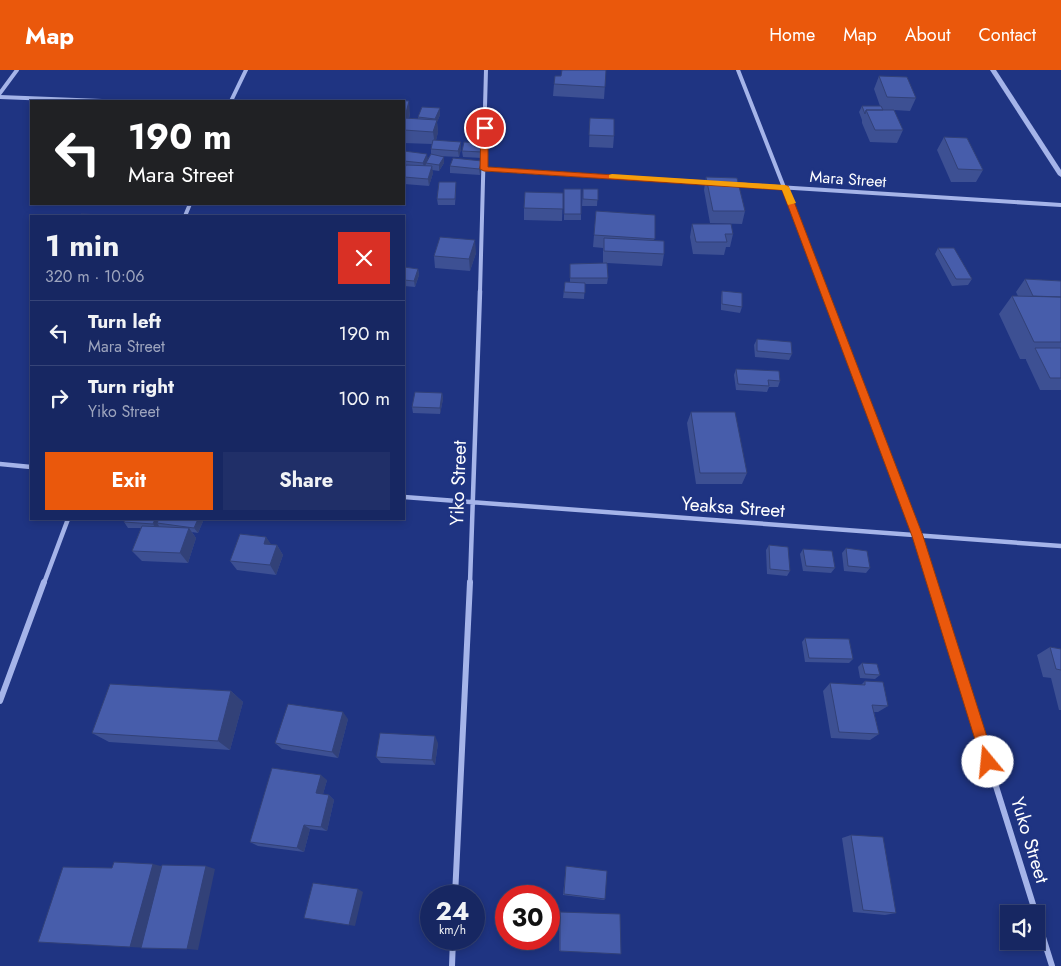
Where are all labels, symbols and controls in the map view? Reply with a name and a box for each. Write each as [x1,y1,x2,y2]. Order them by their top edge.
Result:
text: Map [25,18,74,53]
text: Home [769,22,815,48]
text: Map [843,22,877,48]
text: About [905,22,950,48]
text: Contact [978,22,1036,48]
pin [464,107,506,149]
text: 190 m [128,112,232,162]
icon: arrive [471,114,499,142]
icon: left [45,120,110,185]
text: Mara Street [128,158,234,190]
street label: Mara Street [809,165,887,193]
text: 1 min [45,224,119,267]
button: close [338,232,390,284]
text: 320 m · 10:06 [45,265,145,288]
text: Turn left [88,308,161,335]
icon: left [45,319,73,347]
text: 190 m [339,320,390,347]
text: Mara Street [88,335,165,358]
text: Turn right [88,373,174,400]
icon: right [45,384,73,412]
text: 100 m [338,385,390,412]
text: Yiko Street [88,400,160,423]
street label: Yiko Street [443,440,473,526]
button: Exit [45,452,213,510]
button: Share [223,452,390,510]
street label: Yeaksa Street [680,490,786,524]
position arrow [961,735,1013,787]
street label: Yuko Street [1004,794,1056,887]
speed limit sign: 30 [495,885,560,950]
text: 24 [436,893,469,929]
map controls [1000,905,1045,950]
button: sound [1000,905,1045,950]
text: km/h [439,921,466,939]

